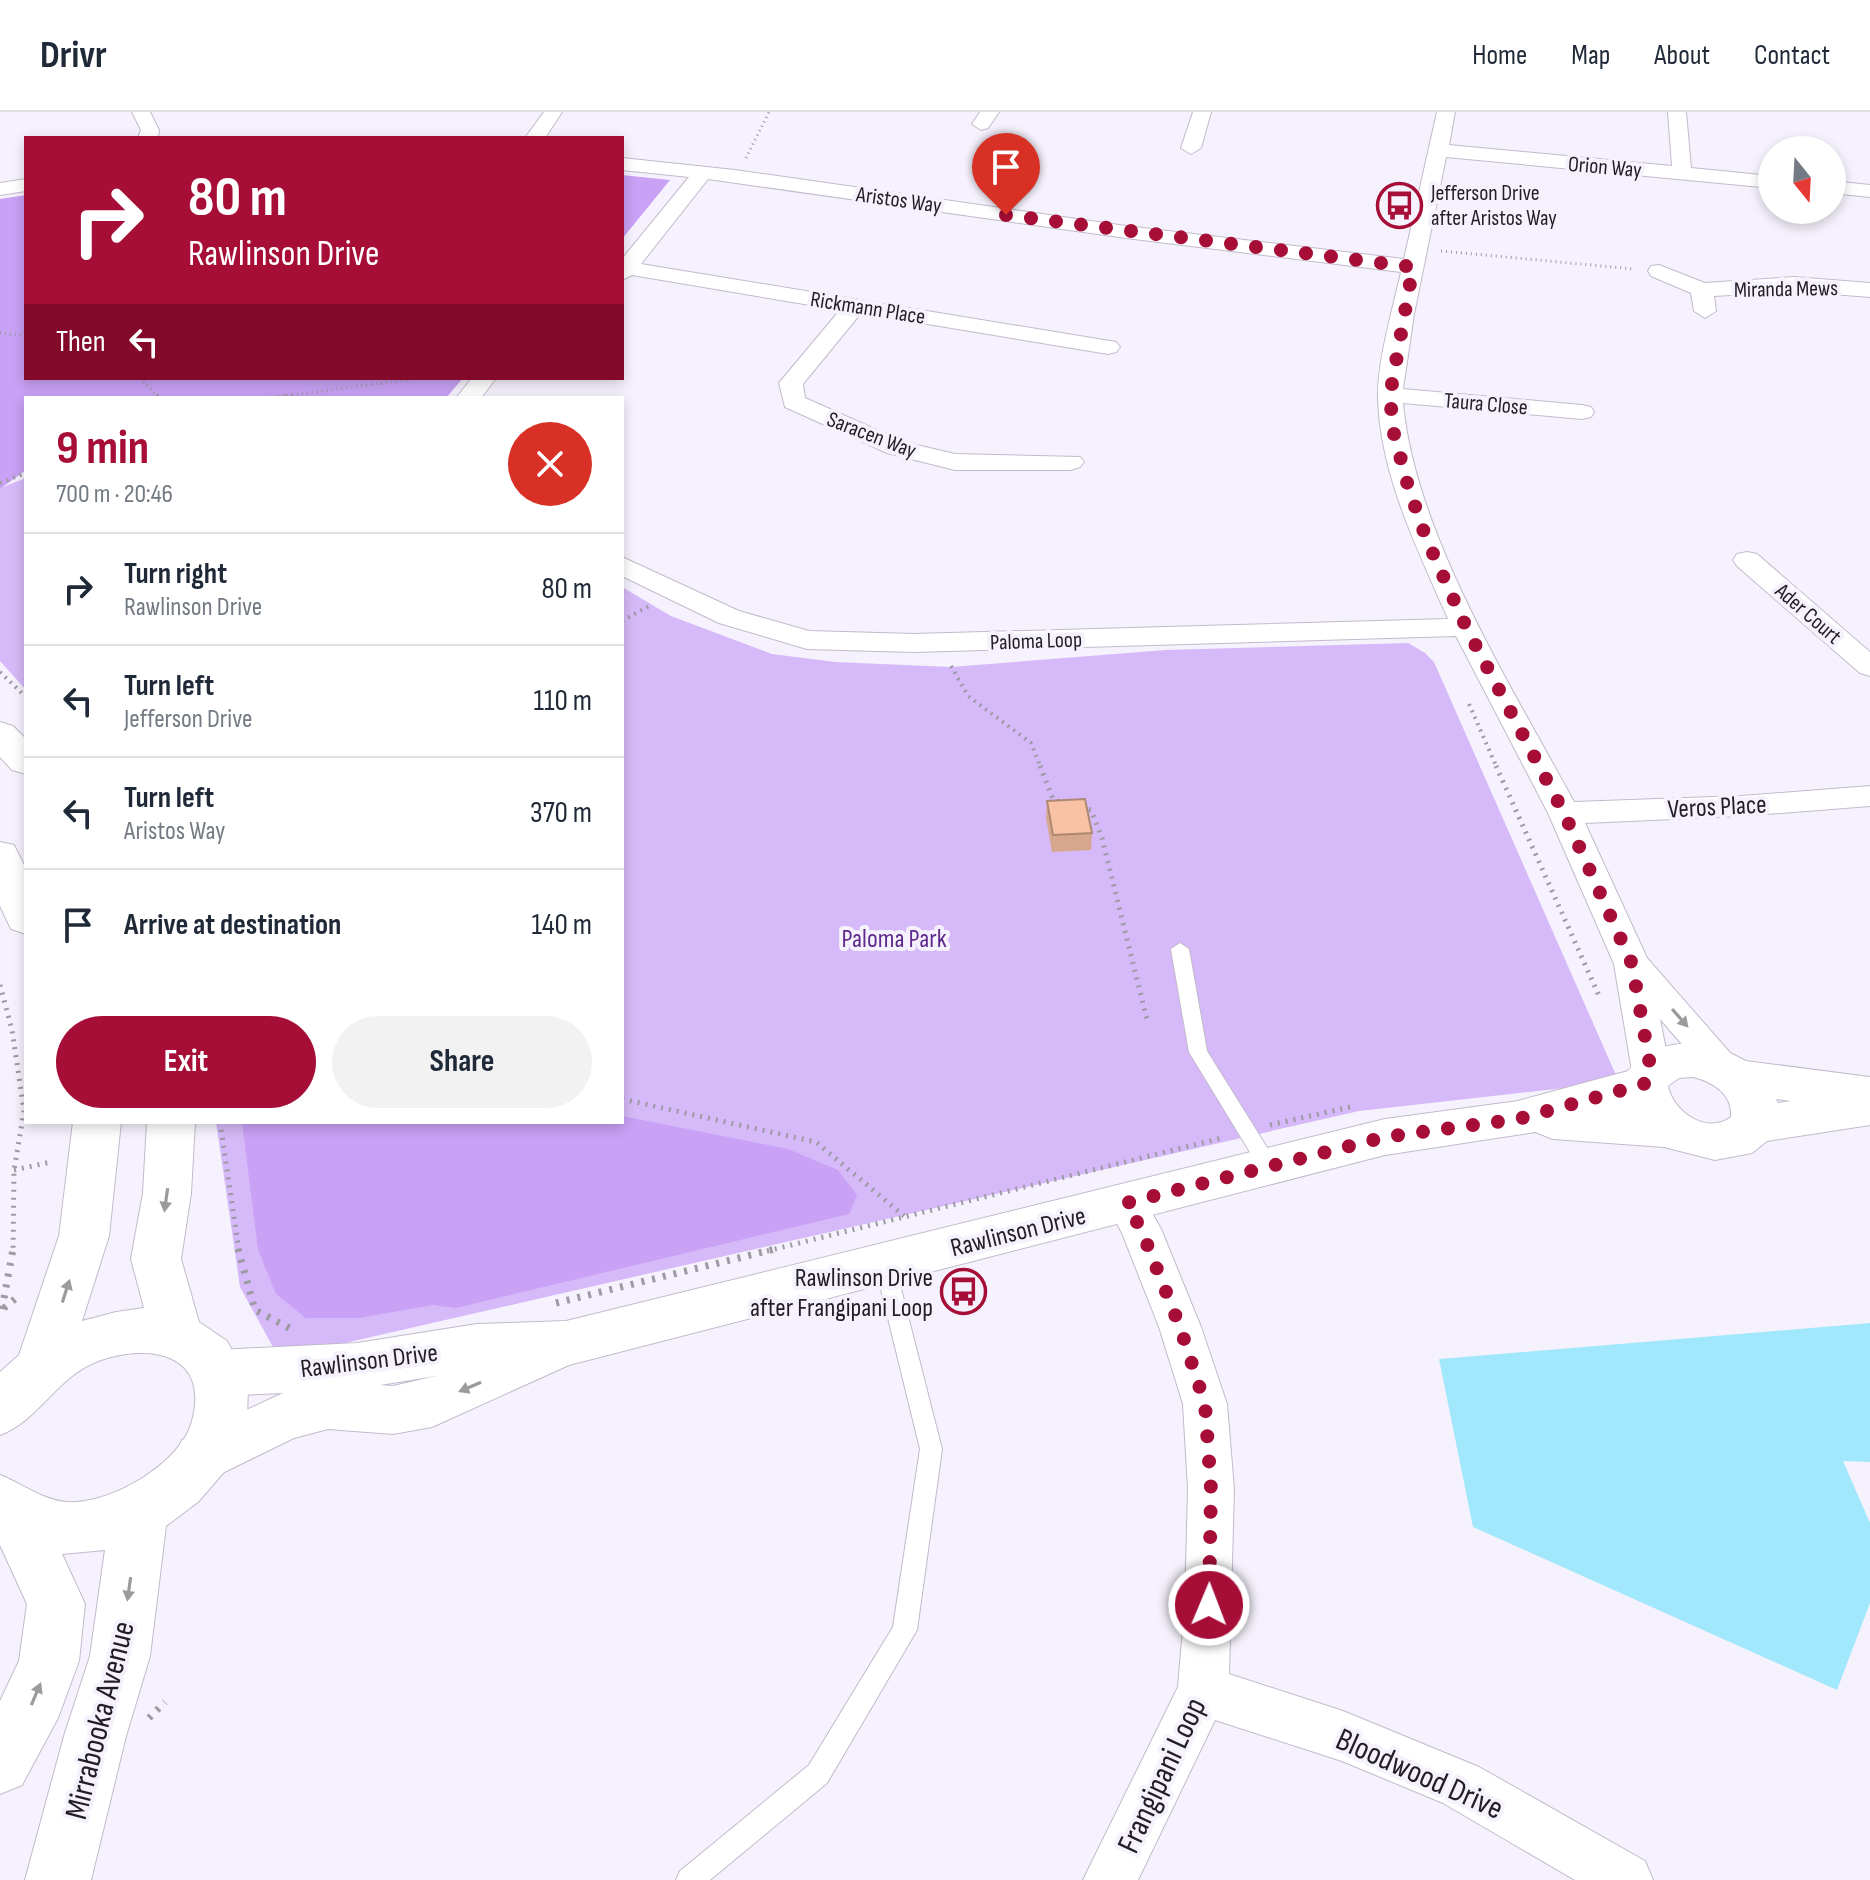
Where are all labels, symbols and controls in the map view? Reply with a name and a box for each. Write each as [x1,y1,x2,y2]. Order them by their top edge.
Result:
text: Drivr [40,33,107,78]
text: Home [1472,39,1527,72]
text: Map [1571,39,1610,72]
text: About [1654,39,1710,72]
text: Contact [1754,39,1830,72]
pin [972,133,1040,215]
north arrow [1758,136,1846,224]
map controls [1758,136,1846,224]
icon: arrive [984,145,1028,189]
street label: Orion Way [1567,151,1643,184]
text: 80 m [188,165,287,232]
icon: right [56,168,160,272]
place label: Jefferson Drive after Aristos Way [1430,180,1557,232]
street label: Aristos Way [853,181,944,220]
bus stop icon: Jefferson Drive after Aristos Way [1376,181,1424,229]
text: Rawlinson Drive [188,233,379,276]
street label: Miranda Mews [1734,275,1838,304]
street label: Rickmann Place [808,286,927,331]
icon: left [122,320,166,364]
text: Then [56,324,106,360]
street label: Taura Close [1443,387,1529,422]
street label: Saracen Way [823,406,920,465]
text: 9 min [56,420,149,477]
button: close [508,422,592,506]
text: 700 m · 20:46 [56,479,173,510]
text: Turn right [124,556,227,592]
icon: right [56,567,100,611]
text: 80 m [541,571,592,607]
street label: Ader Court [1769,577,1847,650]
text: Rawlinson Drive [124,592,262,623]
street label: Paloma Loop [990,626,1083,657]
text: Turn left [124,668,214,704]
icon: left [56,679,100,723]
text: 110 m [534,683,592,719]
text: Jefferson Drive [124,704,252,735]
text: Turn left [124,780,214,816]
street label: Veros Place [1667,789,1767,826]
icon: left [56,791,100,835]
text: 370 m [530,795,592,831]
text: Aristos Way [124,816,225,847]
icon: arrive [56,903,100,947]
text: Arrive at destination [124,907,341,943]
text: 140 m [532,907,592,943]
park label: Paloma Park [841,924,947,955]
one-way arrow [1670,1008,1688,1027]
button: Exit [56,1016,316,1108]
button: Share [332,1016,592,1108]
one-way arrow [159,1188,172,1213]
street label: Rawlinson Drive [948,1201,1089,1264]
place label: Rawlinson Drive after Frangipani Loop [750,1263,933,1324]
bus stop icon: Rawlinson Drive after Frangipani Loop [940,1268,988,1316]
one-way arrow [61,1278,73,1302]
street label: Rawlinson Drive [299,1338,440,1385]
one-way arrow [458,1381,482,1394]
position arrow [1167,1563,1251,1647]
one-way arrow [122,1577,135,1602]
street label: Mirrabooka Avenue [57,1617,144,1823]
one-way arrow [30,1682,43,1706]
street label: Frangipani Loop [1109,1692,1215,1860]
street label: Bloodwood Drive [1330,1720,1509,1829]

